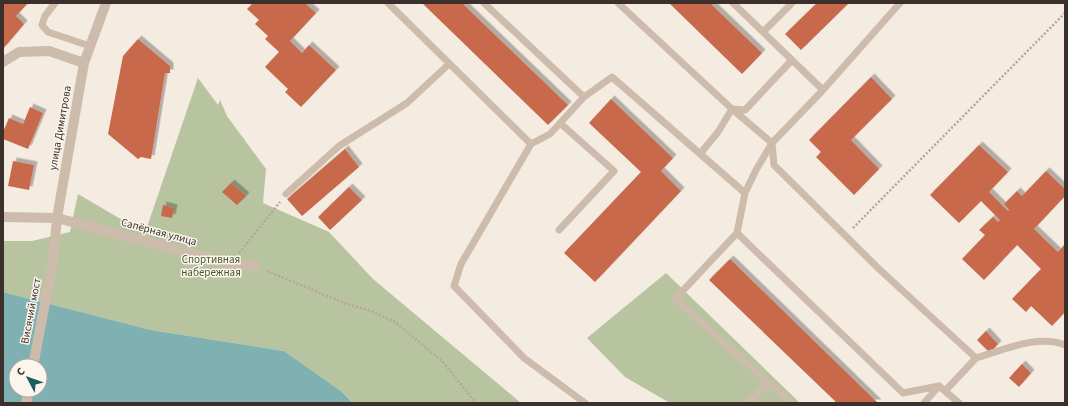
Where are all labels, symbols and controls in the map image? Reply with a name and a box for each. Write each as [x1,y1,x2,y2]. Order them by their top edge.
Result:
street label: улица Димитрова [45,84,75,172]
street label: Сапёрная улица [119,215,199,249]
park label: Спортивная набережная [181,252,241,280]
street label: Висячий мост [17,277,45,345]
north arrow [8,358,48,398]
text: С [13,364,29,379]

